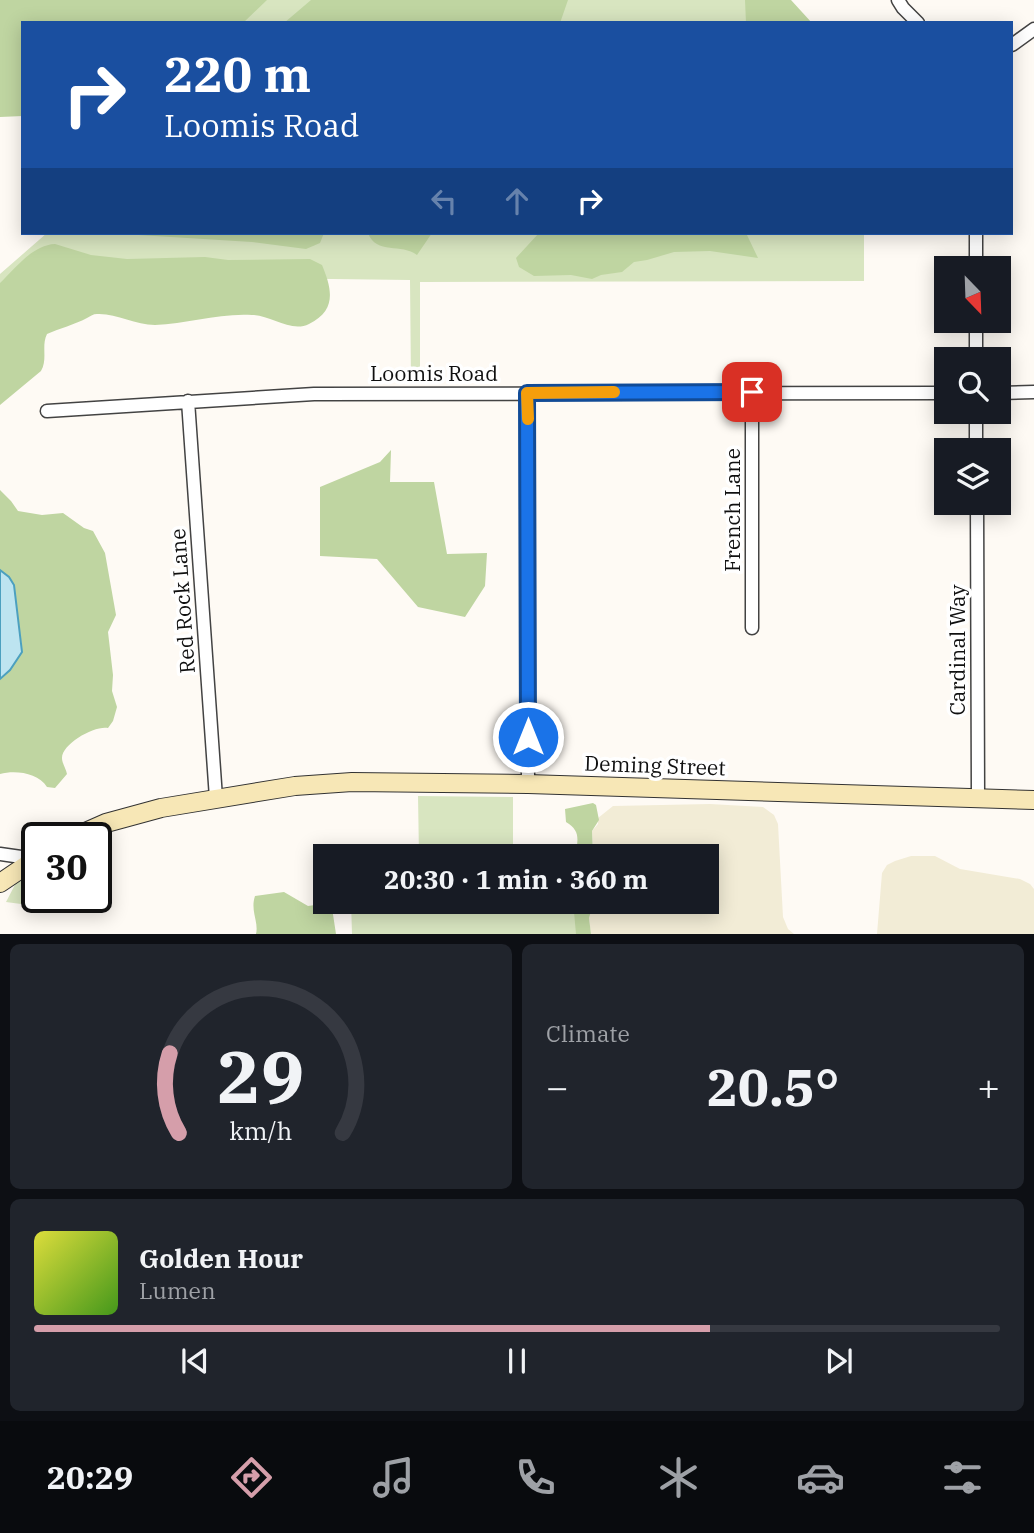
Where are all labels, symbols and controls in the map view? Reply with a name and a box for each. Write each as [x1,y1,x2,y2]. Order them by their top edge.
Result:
text: 220 m [164,42,311,105]
icon: right [49,49,140,140]
text: Loomis Road [164,104,359,146]
icon: left [425,182,463,220]
icon: ahead [498,182,536,220]
icon: right [571,182,609,220]
north arrow [934,256,1012,332]
map controls [934,256,1011,515]
button: search [934,347,1011,424]
street label: Loomis Road [370,359,498,387]
pin [722,362,782,422]
icon: arrive [733,373,771,411]
button: layers [934,438,1011,515]
street label: French Lane [718,448,746,572]
street label: Red Rock Lane [163,528,201,675]
street label: Cardinal Way [943,584,971,716]
position arrow [491,700,565,774]
street label: Deming Street [584,749,726,781]
speed limit sign: 30 [21,822,112,913]
text: 20:30 · 1 min · 360 m [384,862,648,896]
text: Climate [546,1018,630,1048]
text: 29 [217,1028,305,1123]
text: 20.5° [707,1053,839,1120]
text: − [546,1062,569,1111]
text: + [977,1062,1000,1111]
text: km/h [229,1113,293,1146]
text: Golden Hour [139,1241,303,1275]
text: Lumen [139,1275,216,1305]
icon: previous [176,1342,214,1380]
icon: pause [498,1342,536,1380]
icon: next [820,1342,858,1380]
icon: directions [227,1453,276,1502]
icon: music [369,1453,418,1502]
icon: phone [511,1453,560,1502]
icon: climate [654,1453,703,1502]
icon: car [796,1453,845,1502]
icon: filters [938,1453,987,1502]
text: 20:29 [47,1456,133,1498]

